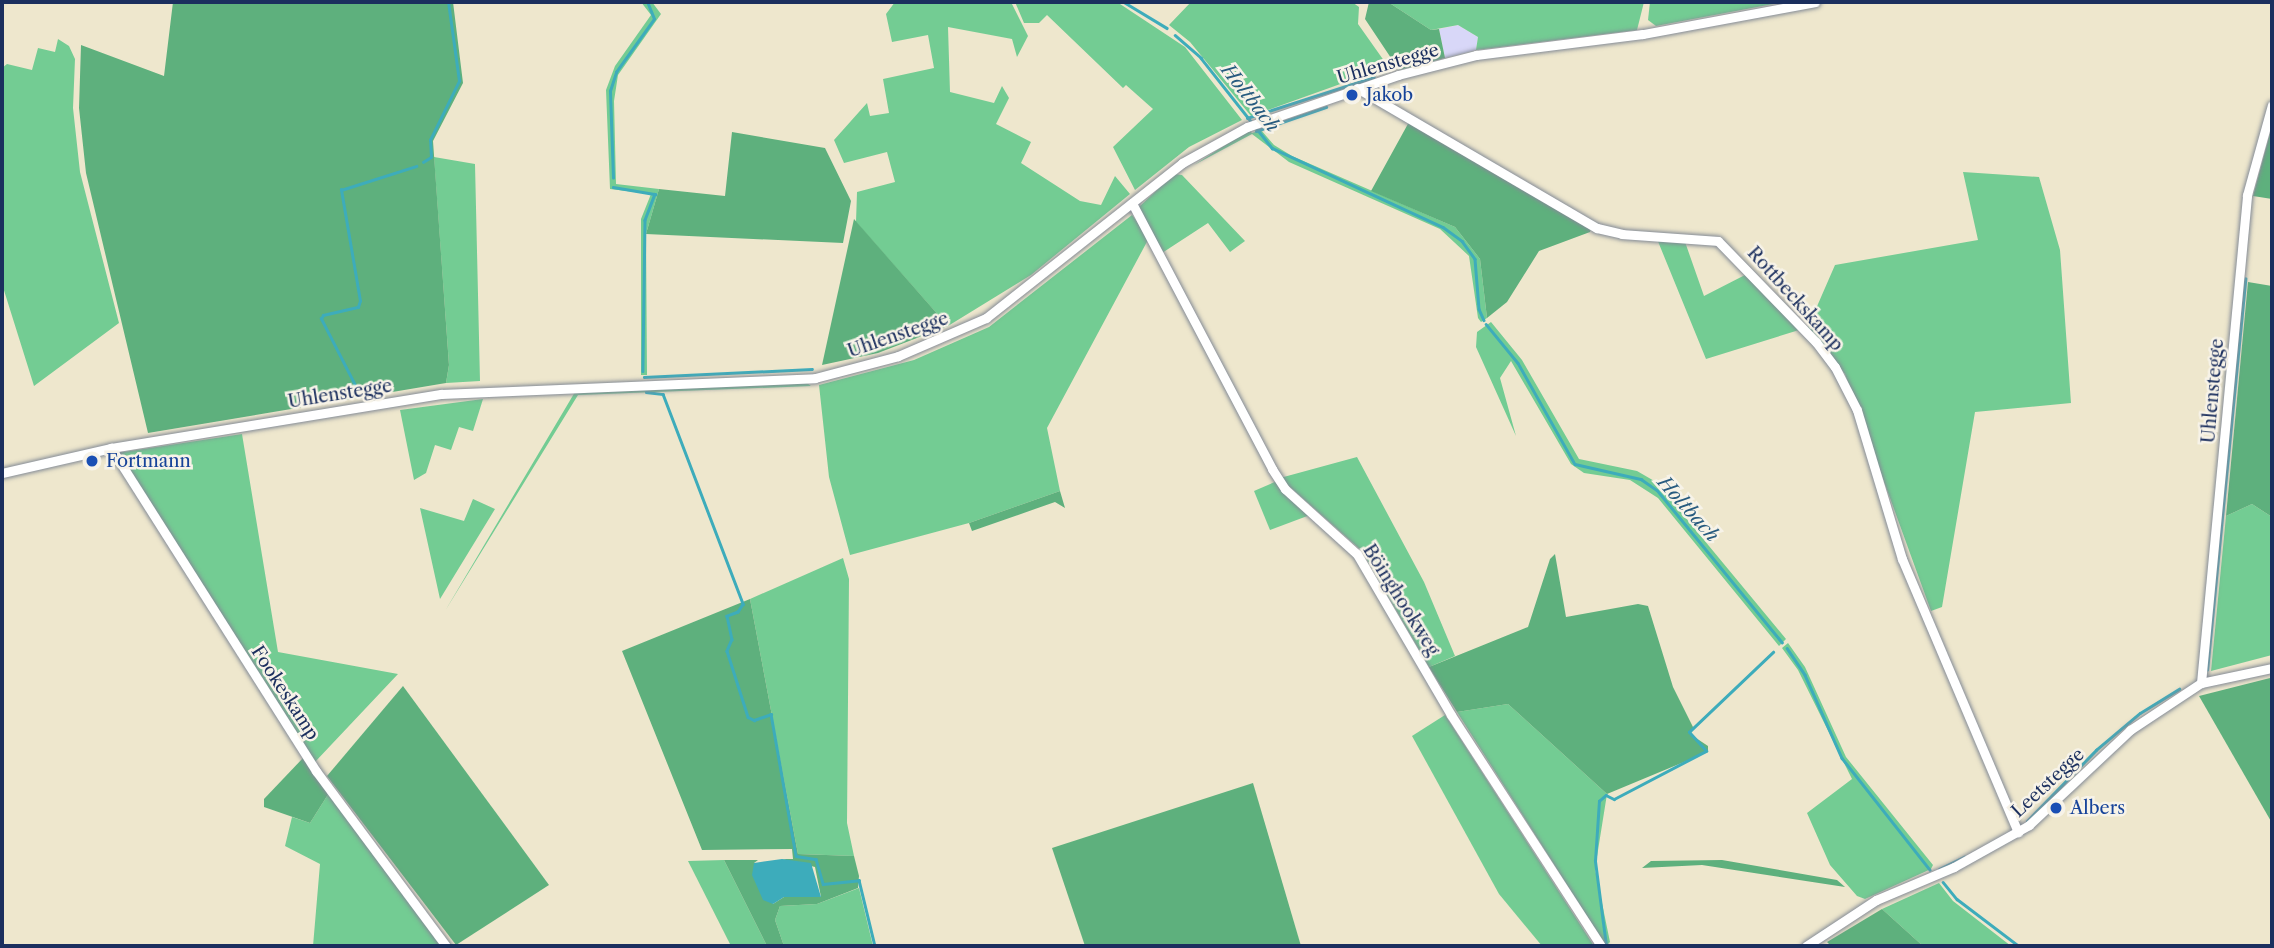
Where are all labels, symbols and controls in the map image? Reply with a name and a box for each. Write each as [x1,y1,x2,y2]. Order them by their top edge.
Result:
street label: Uhlenstegge [1335,39,1441,89]
water label: Holtbach [1216,59,1284,137]
place label: Jakob [1366,84,1413,106]
marker: Jakob [1344,87,1360,103]
street label: Rottbeckskamp [1743,242,1847,356]
street label: Uhlenstegge [845,308,951,362]
street label: Uhlenstegge [2198,338,2228,444]
street label: Uhlenstegge [286,375,394,413]
place label: Fortmann [106,450,191,472]
marker: Fortmann [84,453,100,469]
water label: Holtbach [1653,471,1723,547]
street label: Böinghookweg [1358,540,1444,660]
street label: Fookeskamp [247,642,323,744]
street label: Leetstegge [2007,744,2089,822]
place label: Albers [2070,797,2125,819]
marker: Albers [2048,800,2064,816]

